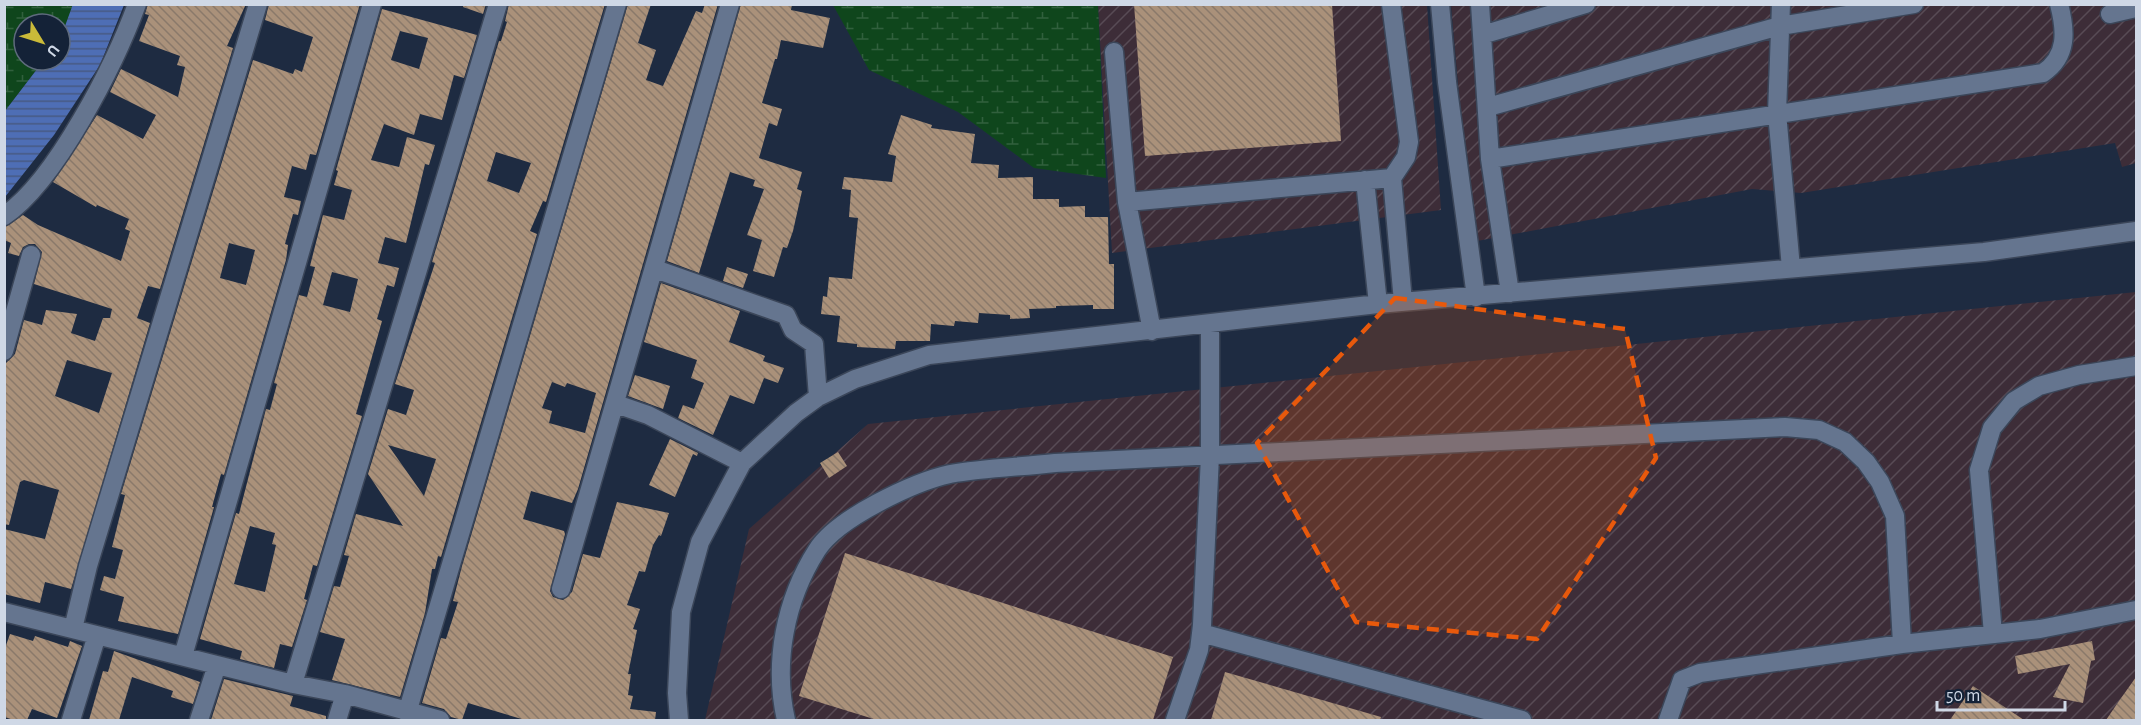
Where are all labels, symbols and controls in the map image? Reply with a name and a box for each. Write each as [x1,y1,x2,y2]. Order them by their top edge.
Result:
north arrow [12,12,72,72]
text: U [44,42,62,60]
scale bar [1937,674,2064,712]
text: 50 m [1946,687,1980,705]

